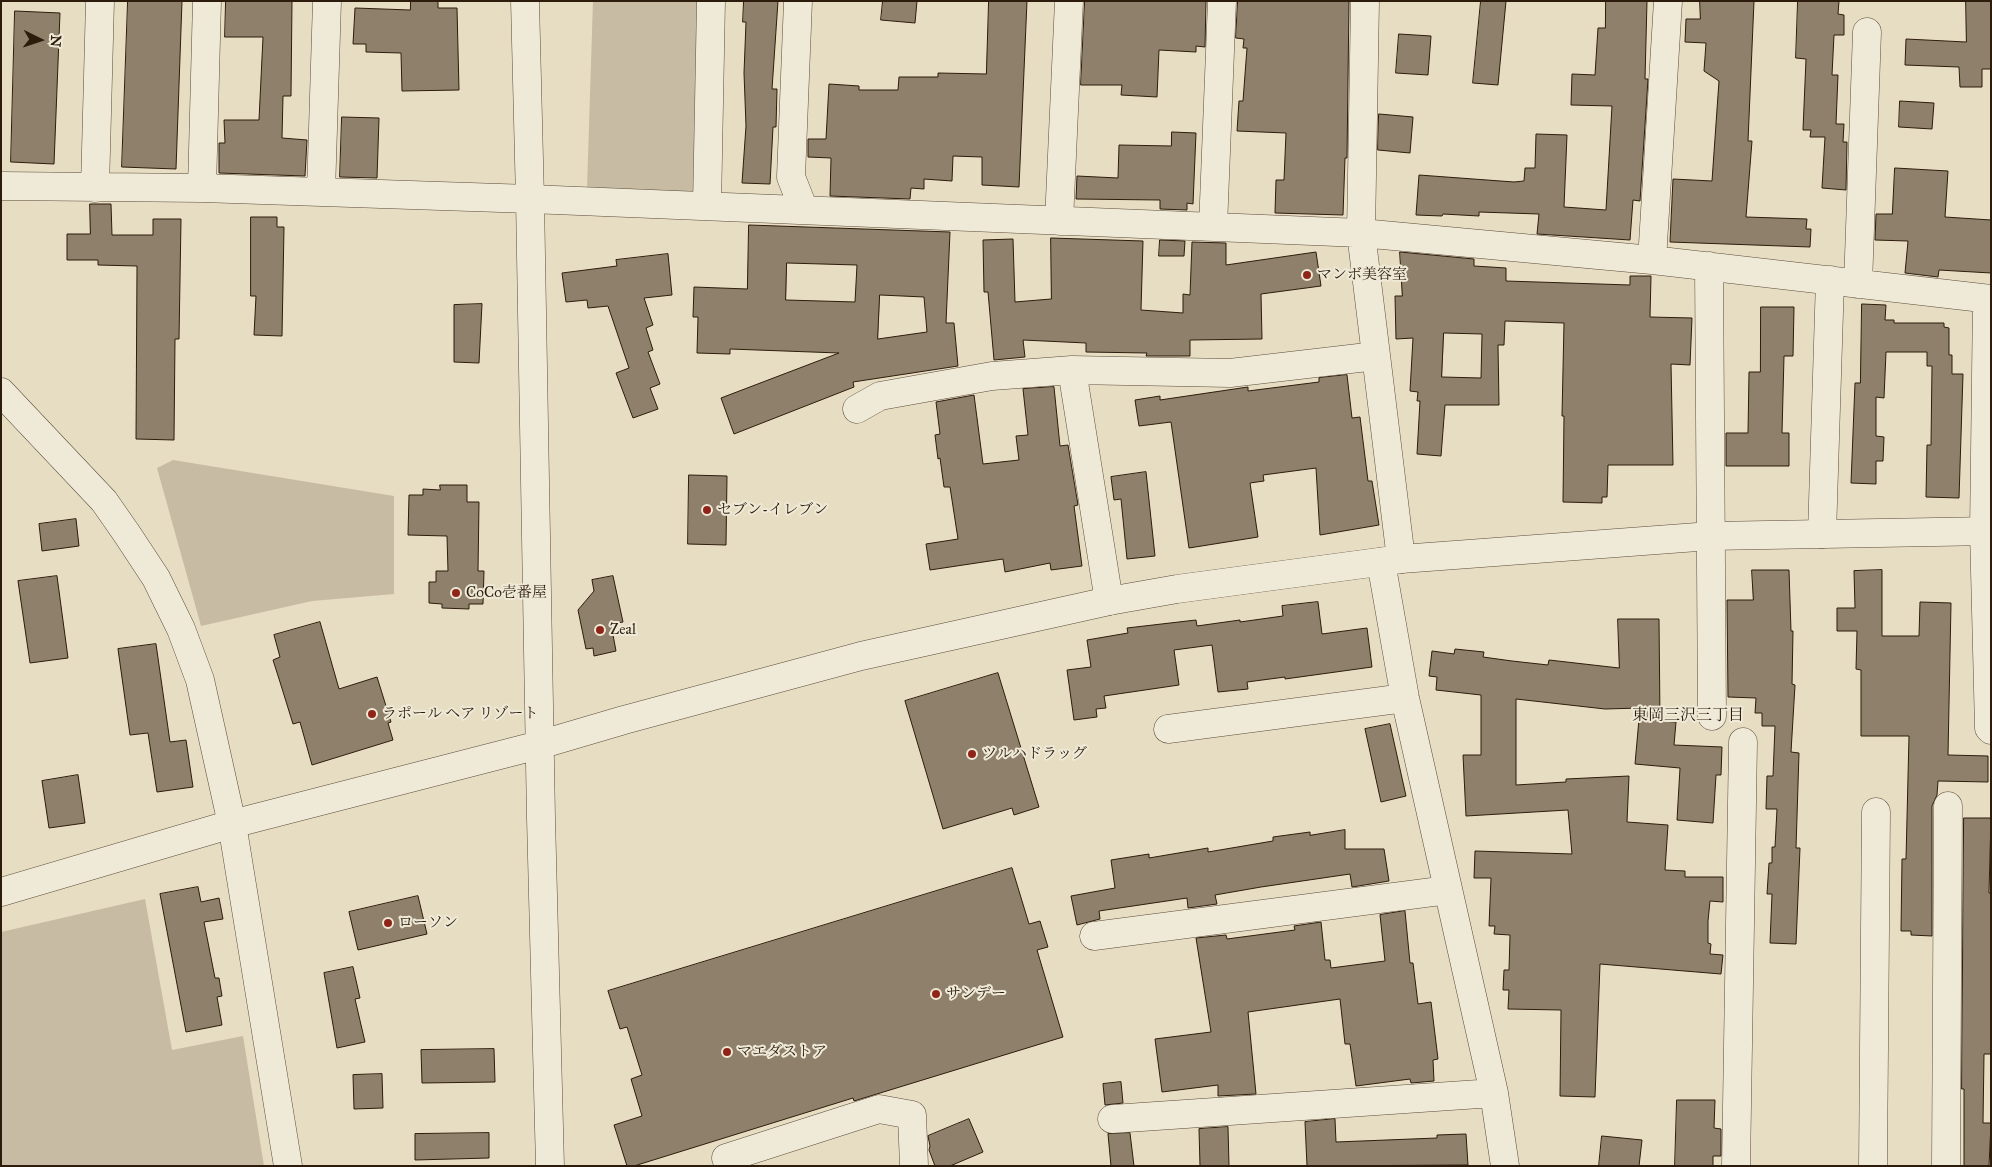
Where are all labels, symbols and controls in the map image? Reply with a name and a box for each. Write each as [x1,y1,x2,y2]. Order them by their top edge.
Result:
north arrow [15,15,65,65]
text: N [47,35,64,48]
place label: マンボ美容室 [1317,266,1407,284]
marker: マンボ美容室 [1301,269,1313,281]
place label: セブン-イレブン [717,501,828,519]
marker: セブン-イレブン [701,504,713,516]
place label: CoCo壱番屋 [466,584,547,602]
marker: CoCo壱番屋 [450,587,462,599]
place label: Zeal [610,621,636,639]
marker: Zeal [594,624,606,636]
place label: ラポール ヘア リゾート [382,705,538,723]
district label: 東岡三沢三丁目 [1632,706,1744,726]
marker: ラポール ヘア リゾート [366,708,378,720]
place label: ツルハドラッグ [982,745,1087,763]
marker: ツルハドラッグ [966,748,978,760]
place label: ローソン [398,914,458,932]
marker: ローソン [382,917,394,929]
place label: サンデー [946,985,1006,1003]
marker: サンデー [930,988,942,1000]
place label: マエダストア [737,1043,827,1061]
marker: マエダストア [721,1046,733,1058]

